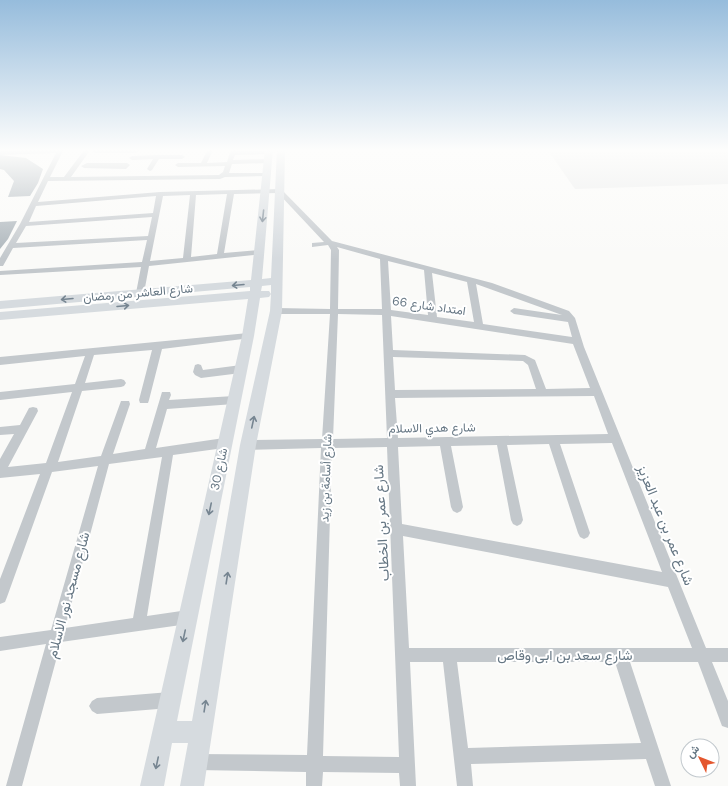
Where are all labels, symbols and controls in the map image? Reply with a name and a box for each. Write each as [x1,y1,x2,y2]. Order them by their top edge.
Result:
one-way arrow [259,209,266,222]
street label: شارع العاشر من رمضان [82,280,194,307]
one-way arrow [232,281,245,288]
street label: امتداد شارع 66 [391,293,467,320]
one-way arrow [61,296,74,303]
one-way arrow [116,303,129,310]
one-way arrow [250,416,258,429]
street label: شارع هدي الاسلام [388,419,476,439]
street label: شارع أسامة بن زيد [316,434,337,522]
street label: شارع 30 [207,446,232,492]
street label: شارع عمر بن عبد العزيز [631,461,698,589]
street label: شارع عمر بن الخطاب [369,464,395,582]
one-way arrow [206,502,214,515]
street label: شارع مسجد نور الاسلام [43,530,95,660]
one-way arrow [223,572,231,585]
one-way arrow [179,629,187,642]
street label: شارع سعد بن ابى وقاص [497,646,633,666]
one-way arrow [202,700,210,713]
north arrow [680,738,720,778]
text: ش [683,742,702,761]
one-way arrow [152,756,160,769]

